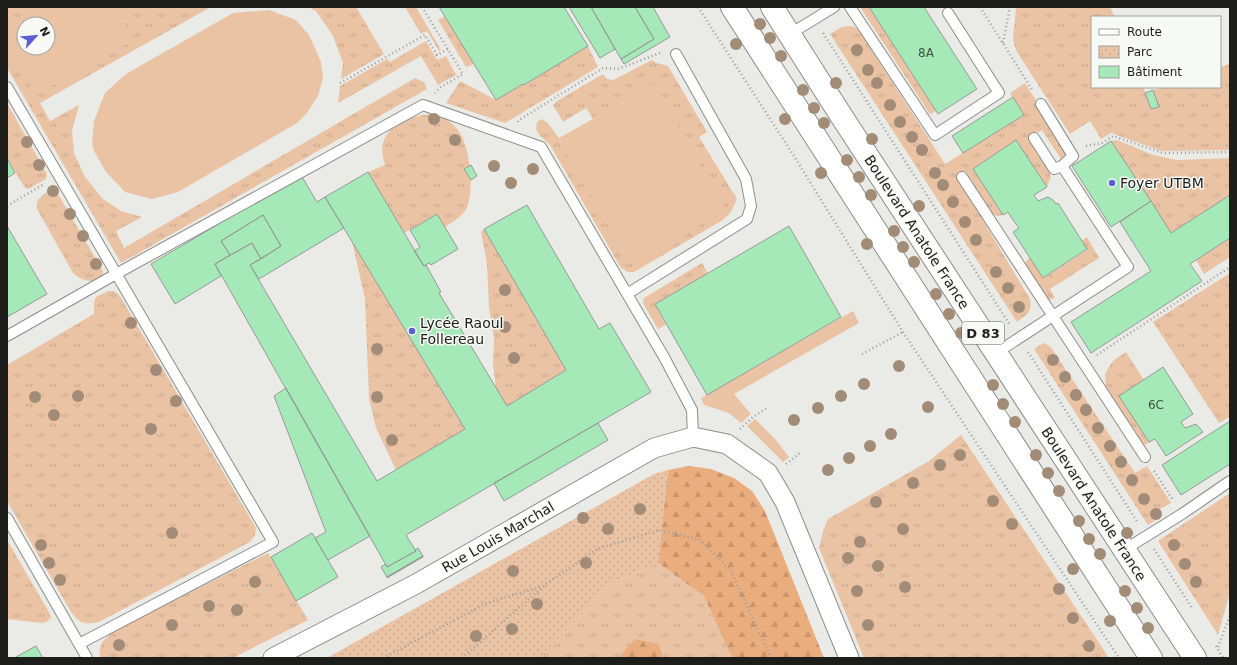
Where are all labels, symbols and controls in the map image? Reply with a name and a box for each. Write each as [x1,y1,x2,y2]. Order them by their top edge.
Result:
north arrow [16,16,56,56]
legend [1091,16,1221,88]
text: N [37,25,52,39]
text: Route [1127,25,1162,39]
text: Parc [1127,45,1152,59]
house number: 8A [918,46,935,60]
text: Bâtiment [1127,65,1182,79]
street label: Boulevard Anatole France [861,152,973,312]
place label: Foyer UTBM [1120,175,1204,191]
marker: Foyer UTBM [1107,178,1117,188]
place label: Lycée Raoul Follereau [420,315,504,347]
road number: D 83 [962,322,1004,344]
marker: Lycée Raoul Follereau [407,326,417,336]
house number: 6C [1148,398,1164,412]
street label: Boulevard Anatole France [1038,424,1150,584]
street label: Rue Louis Marchal [439,498,557,576]

